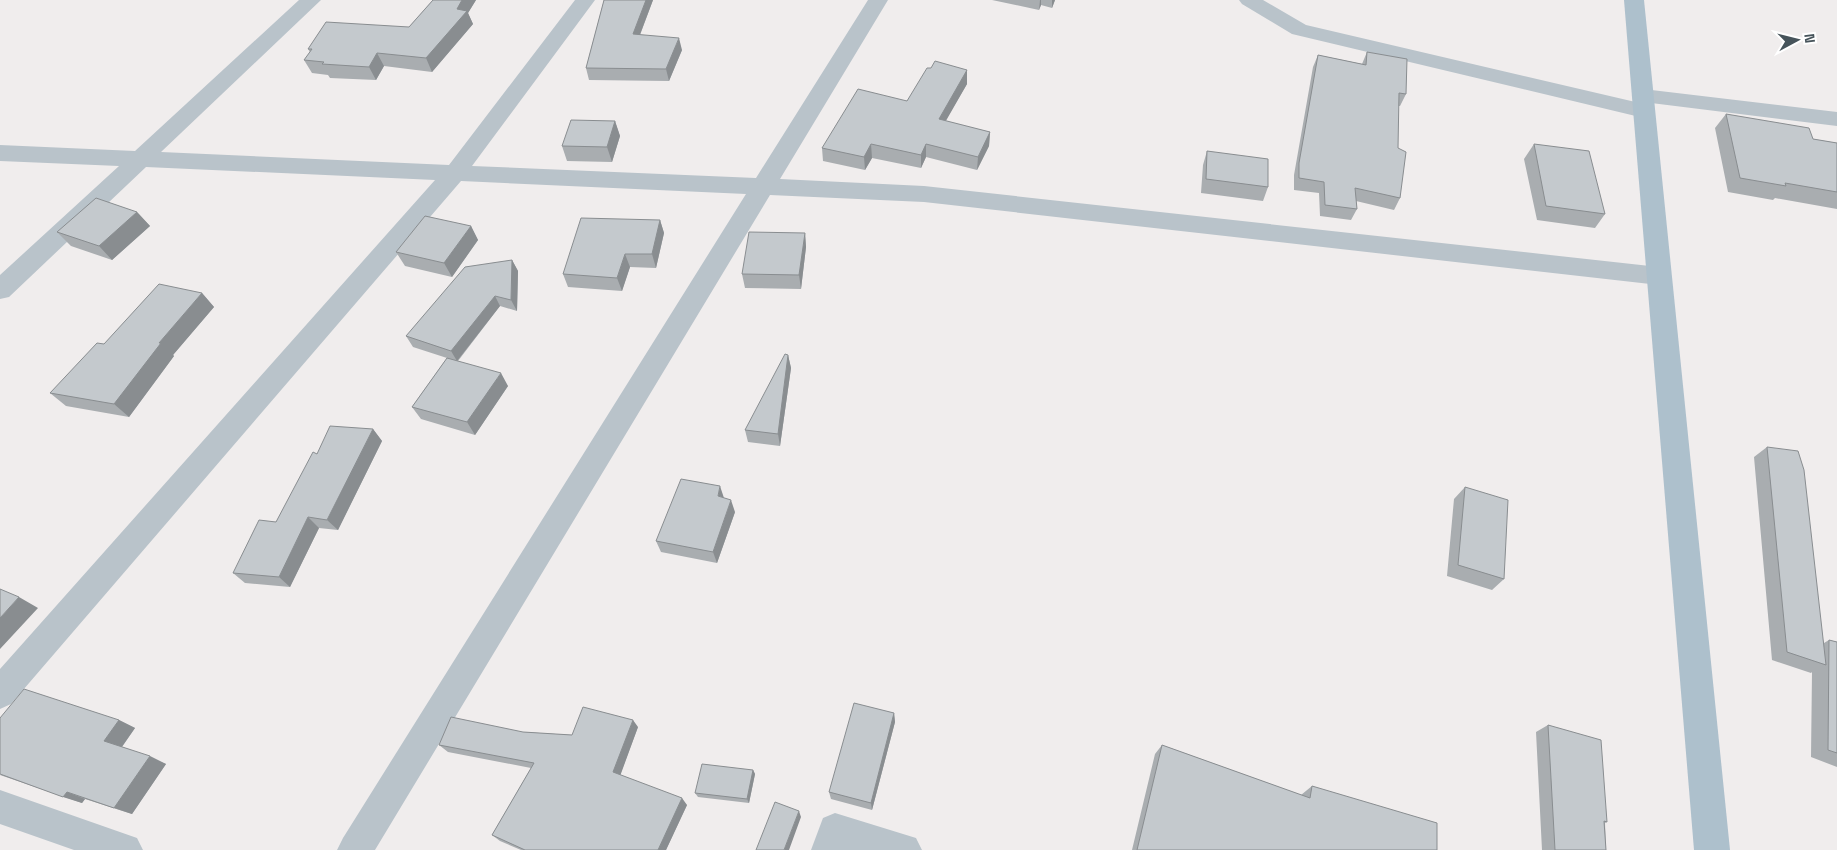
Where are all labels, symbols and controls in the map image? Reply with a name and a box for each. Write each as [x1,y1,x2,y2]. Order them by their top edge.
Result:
north arrow [1772,15,1822,65]
text: N [1800,33,1819,44]

